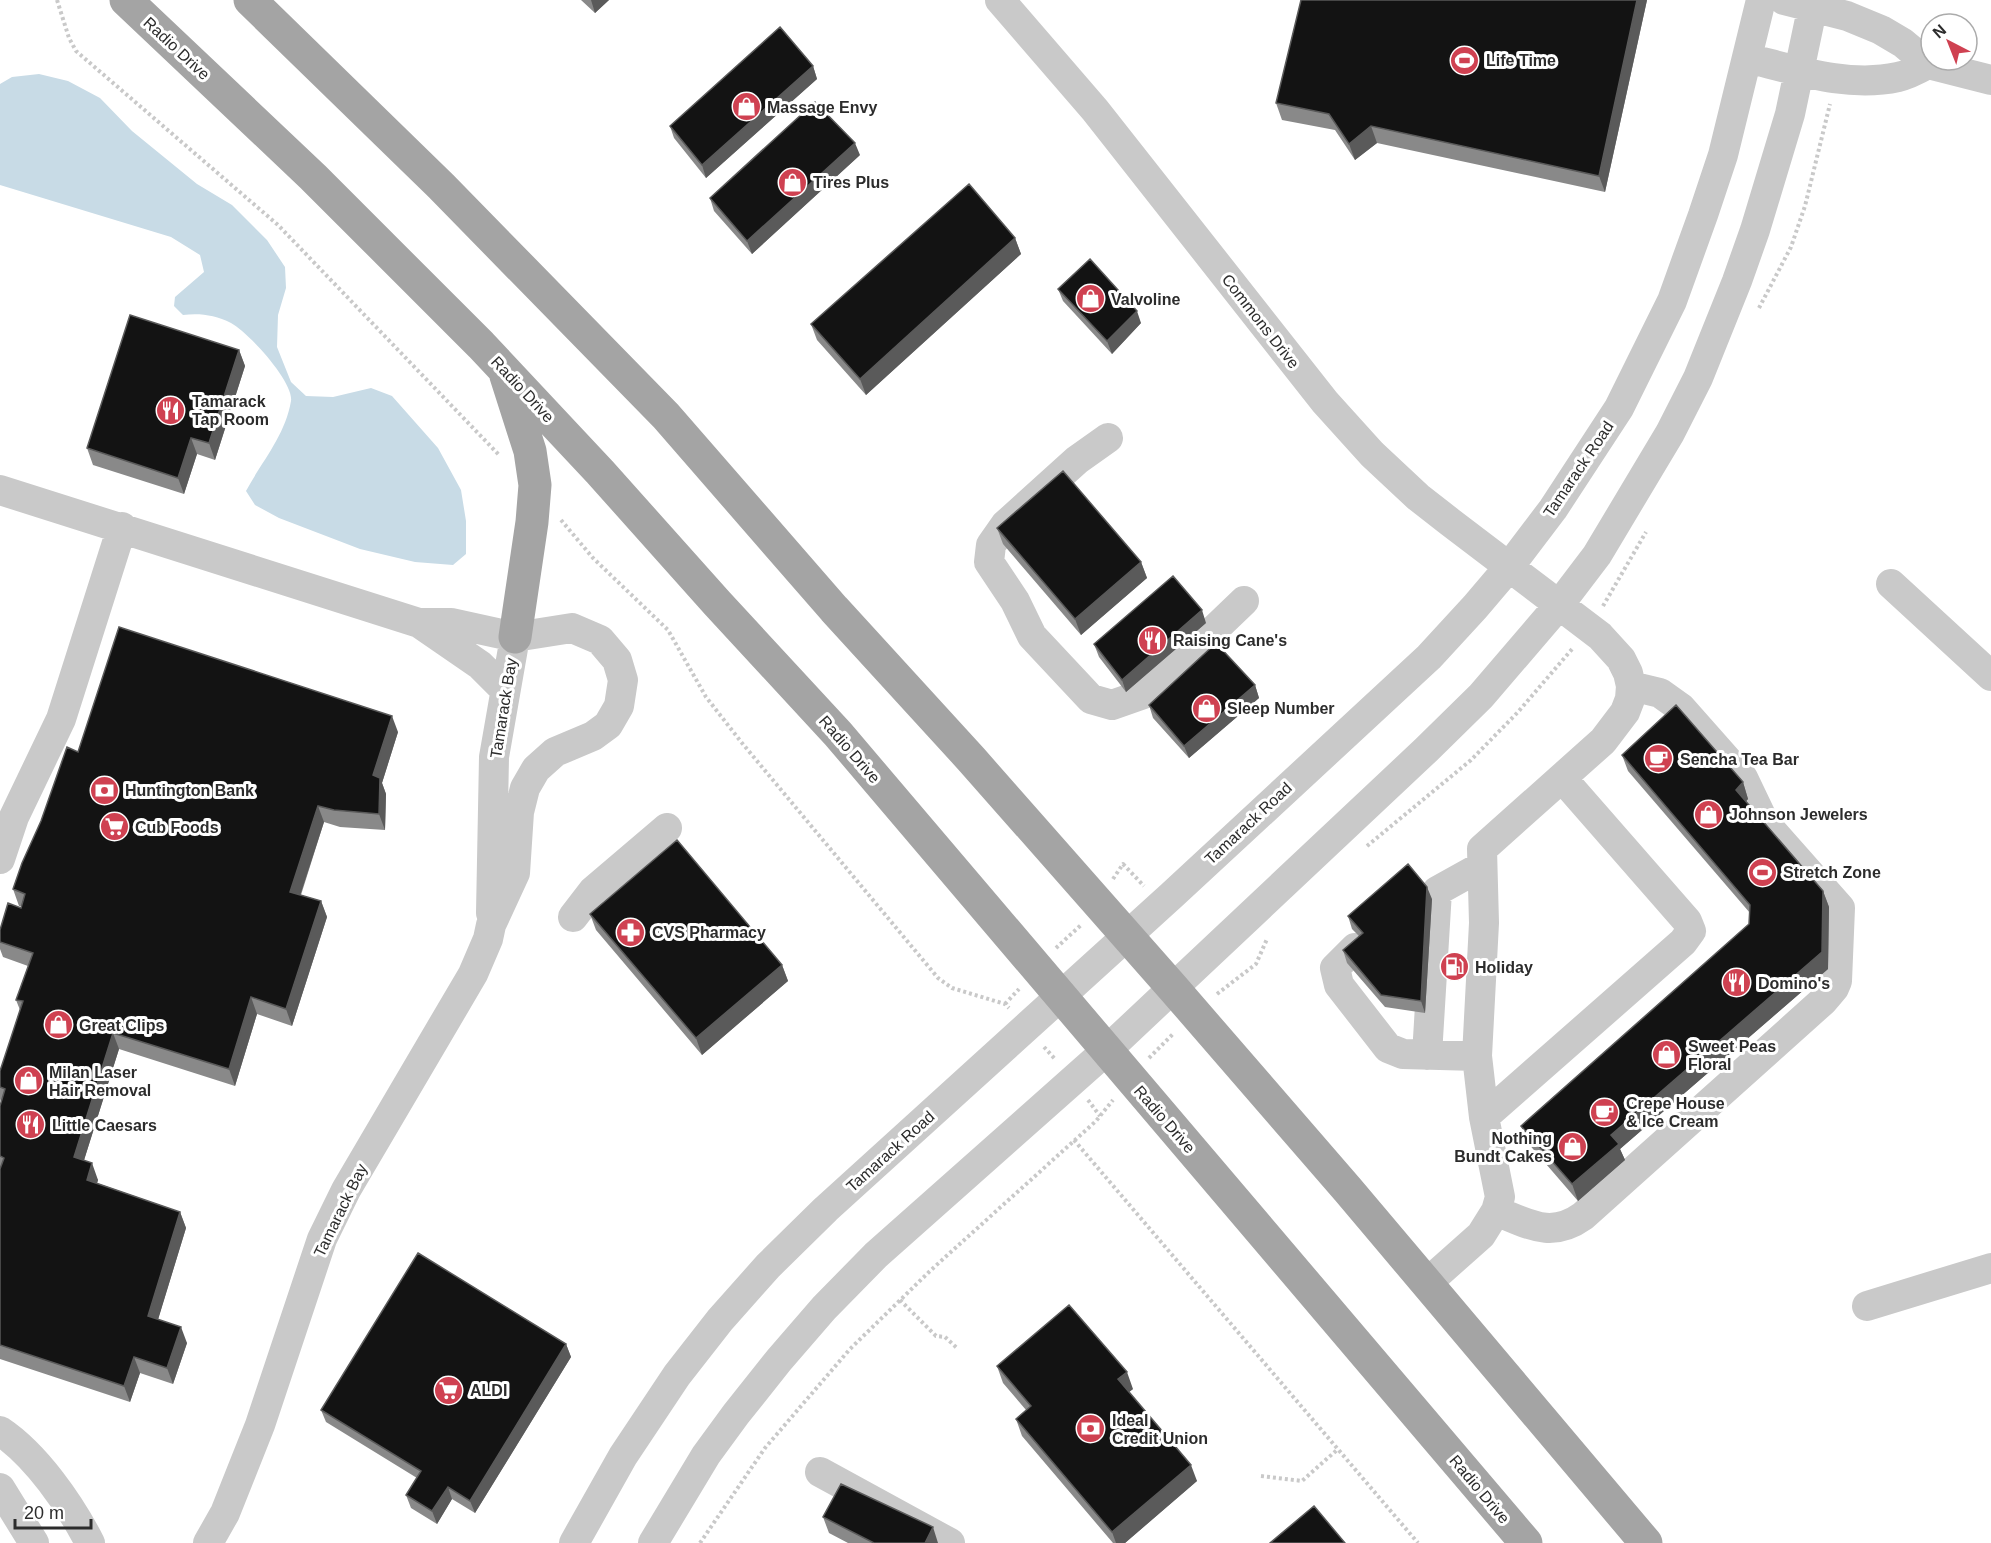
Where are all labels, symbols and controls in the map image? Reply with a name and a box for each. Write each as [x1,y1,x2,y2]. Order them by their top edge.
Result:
north arrow [1919,12,1979,72]
street label: Radio Drive [140,14,213,83]
text: N [1929,21,1949,41]
sports icon: Life Time [1449,44,1481,76]
place label: Life Time [1486,52,1556,69]
shop icon: Massage Envy [730,91,762,123]
place label: Massage Envy [767,99,877,116]
shop icon: Tires Plus [776,166,808,198]
place label: Tires Plus [813,174,889,191]
street label: Commons Drive [1219,271,1303,372]
shop icon: Valvoline [1074,283,1106,315]
place label: Valvoline [1111,291,1180,308]
street label: Radio Drive [488,353,557,426]
place label: Tamarack Tap Room [192,393,269,428]
restaurant icon: Tamarack Tap Room [155,394,187,426]
street label: Tamarack Road [1540,418,1617,520]
restaurant icon: Raising Cane's [1136,624,1168,656]
place label: Raising Cane's [1173,632,1287,649]
street label: Tamarack Bay [487,657,520,759]
shop icon: Sleep Number [1190,692,1222,724]
place label: Sleep Number [1227,700,1335,717]
street label: Radio Drive [816,712,884,787]
cafe icon: Sencha Tea Bar [1643,743,1675,775]
place label: Sencha Tea Bar [1680,751,1799,768]
bank icon: Huntington Bank [88,774,120,806]
street label: Tamarack Road [1202,779,1295,868]
place label: Huntington Bank [125,782,254,799]
shop icon: Johnson Jewelers [1692,798,1724,830]
place label: Johnson Jewelers [1729,806,1868,823]
supermarket icon: Cub Foods [98,811,130,843]
place label: Cub Foods [135,819,219,836]
sports icon: Stretch Zone [1746,856,1778,888]
place label: Stretch Zone [1783,864,1881,881]
pharmacy icon: CVS Pharmacy [615,916,647,948]
place label: CVS Pharmacy [652,924,766,941]
fuel station icon: Holiday [1438,951,1470,983]
place label: Holiday [1475,959,1533,976]
restaurant icon: Domino's [1721,967,1753,999]
place label: Domino's [1758,975,1830,992]
shop icon: Great Clips [42,1009,74,1041]
place label: Great Clips [79,1017,164,1034]
place label: Sweet Peas Floral [1688,1038,1776,1073]
shop icon: Sweet Peas Floral [1651,1039,1683,1071]
place label: Milan Laser Hair Removal [49,1064,151,1099]
shop icon: Milan Laser Hair Removal [12,1065,44,1097]
street label: Radio Drive [1131,1082,1199,1157]
place label: Crepe House & Ice Cream [1626,1095,1725,1130]
cafe icon: Crepe House & Ice Cream [1589,1096,1621,1128]
street label: Tamarack Road [843,1108,938,1195]
restaurant icon: Little Caesars [15,1109,47,1141]
place label: Little Caesars [52,1117,157,1134]
place label: Nothing Bundt Cakes [1454,1130,1552,1165]
shop icon: Nothing Bundt Cakes [1557,1131,1589,1163]
street label: Tamarack Bay [311,1161,370,1260]
supermarket icon: ALDI [433,1374,465,1406]
place label: ALDI [470,1382,507,1399]
place label: Ideal Credit Union [1112,1412,1208,1447]
bank icon: Ideal Credit Union [1075,1413,1107,1445]
street label: Radio Drive [1446,1452,1513,1527]
scale bar [15,1492,92,1530]
text: 20 m [24,1503,64,1523]

